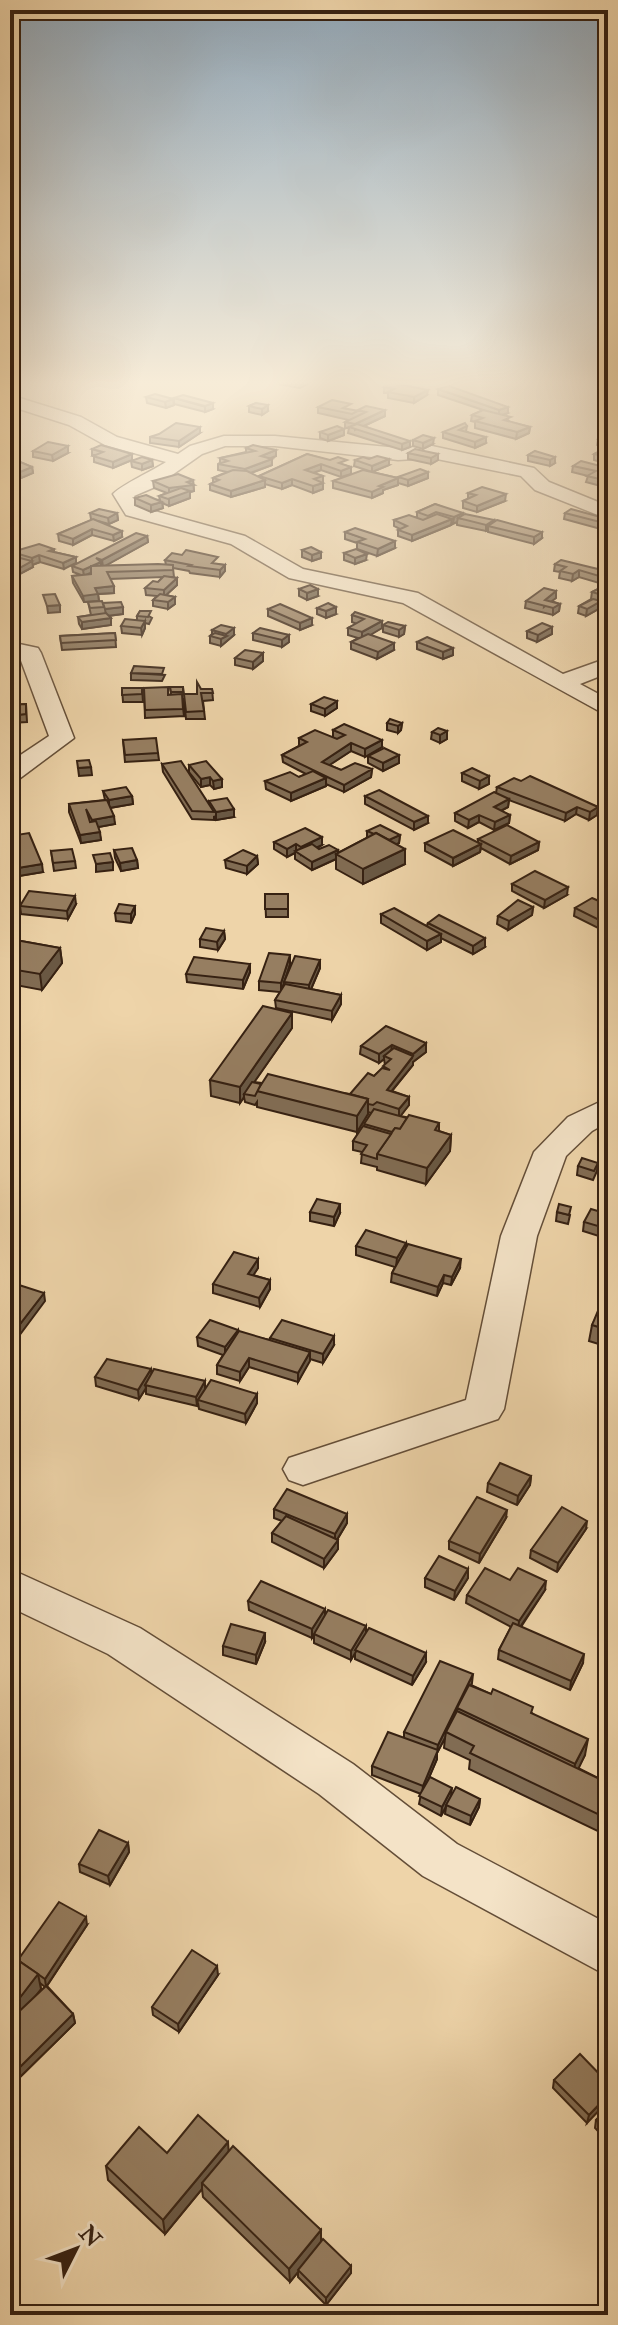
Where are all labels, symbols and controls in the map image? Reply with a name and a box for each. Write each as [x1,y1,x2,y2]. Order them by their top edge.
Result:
north arrow [36,2209,116,2289]
text: N [72,2219,107,2253]

